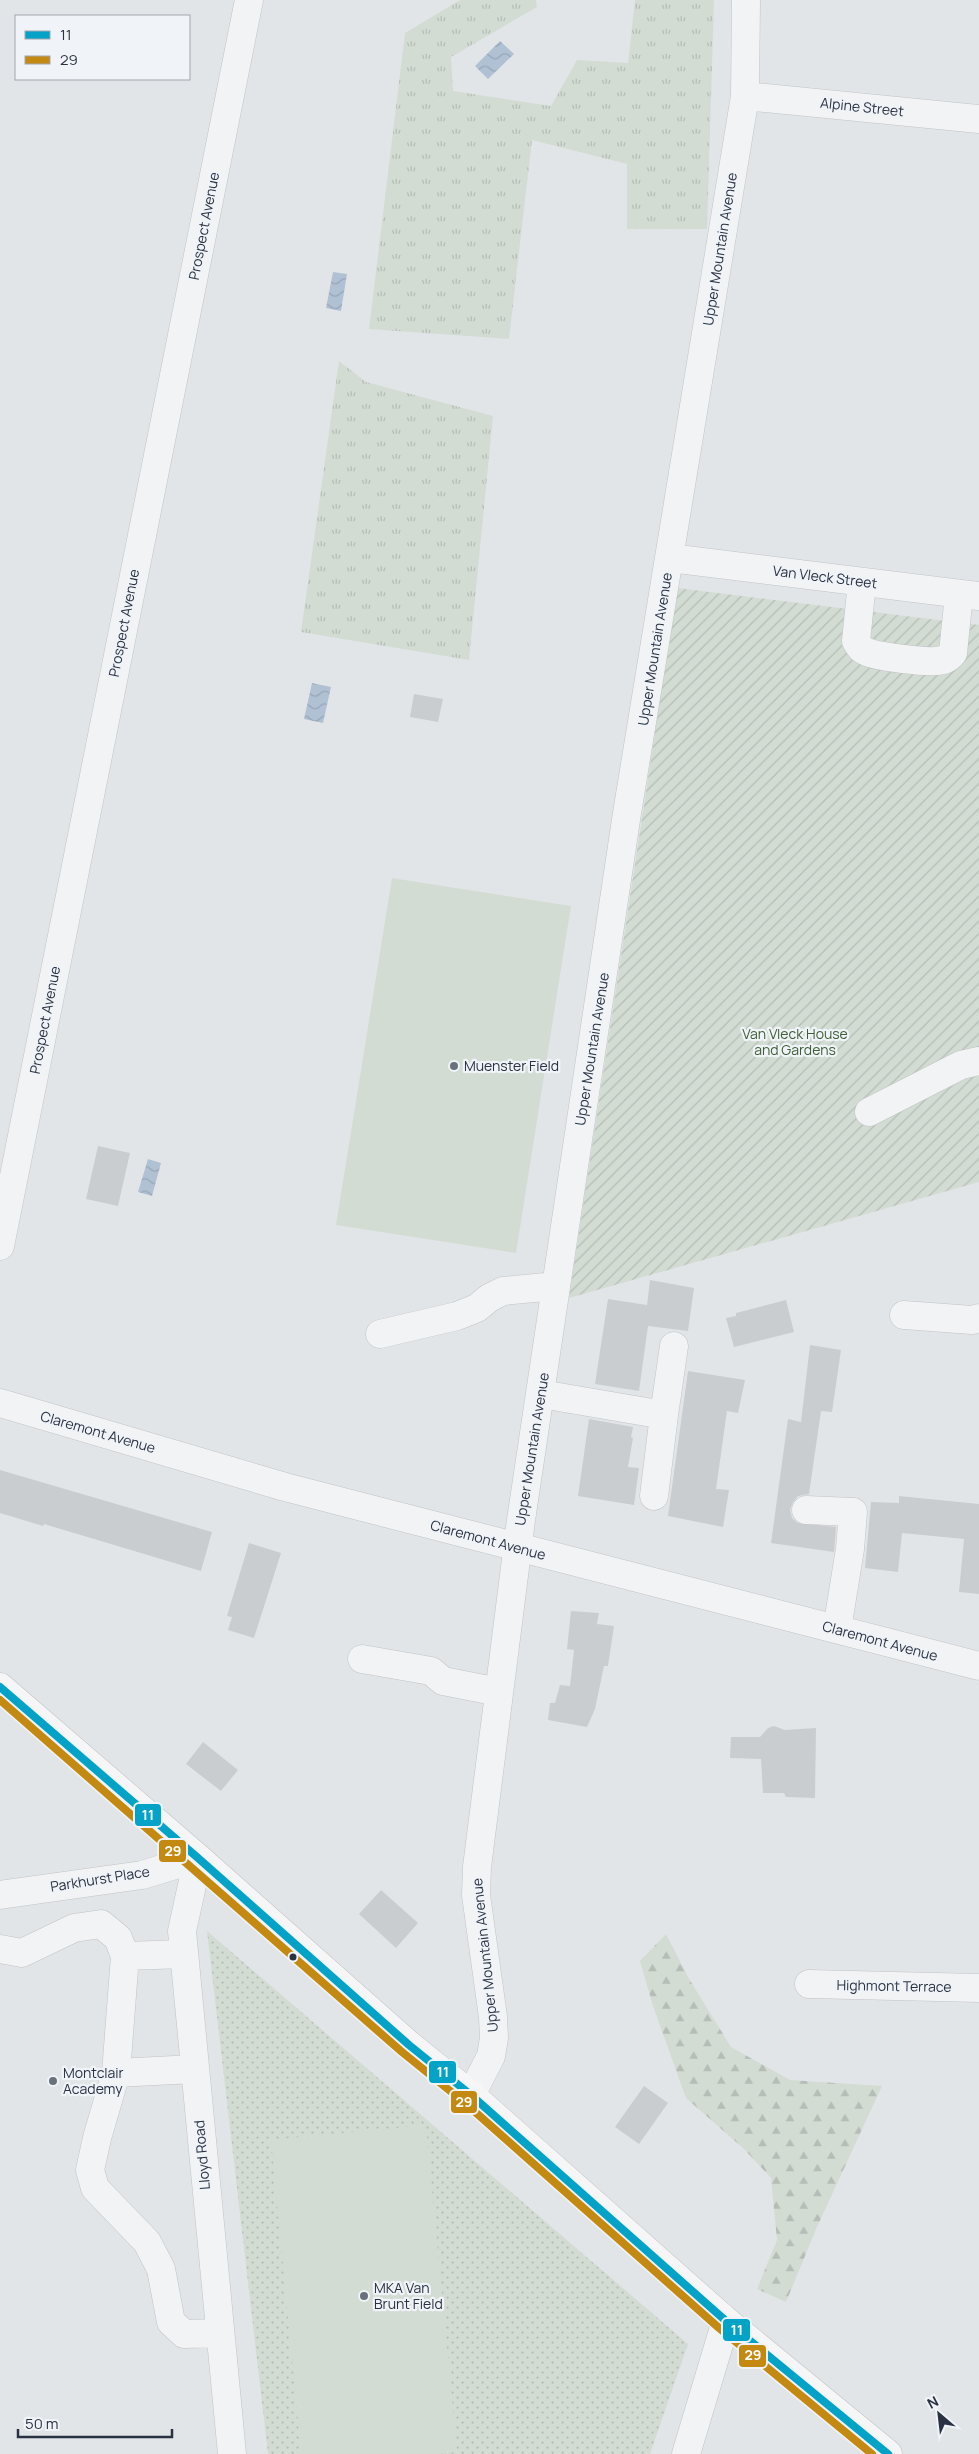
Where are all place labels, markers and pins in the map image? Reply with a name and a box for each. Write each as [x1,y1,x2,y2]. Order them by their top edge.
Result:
place label: Muenster Field [464,1056,559,1075]
marker: Muenster Field [448,1060,460,1072]
unlabelled marker [288,1952,298,1962]
place label: Montclair Academy [63,2063,124,2098]
marker: Montclair Academy [47,2075,59,2087]
place label: MKA Van Brunt Field [374,2278,443,2313]
marker: MKA Van Brunt Field [358,2290,370,2302]

